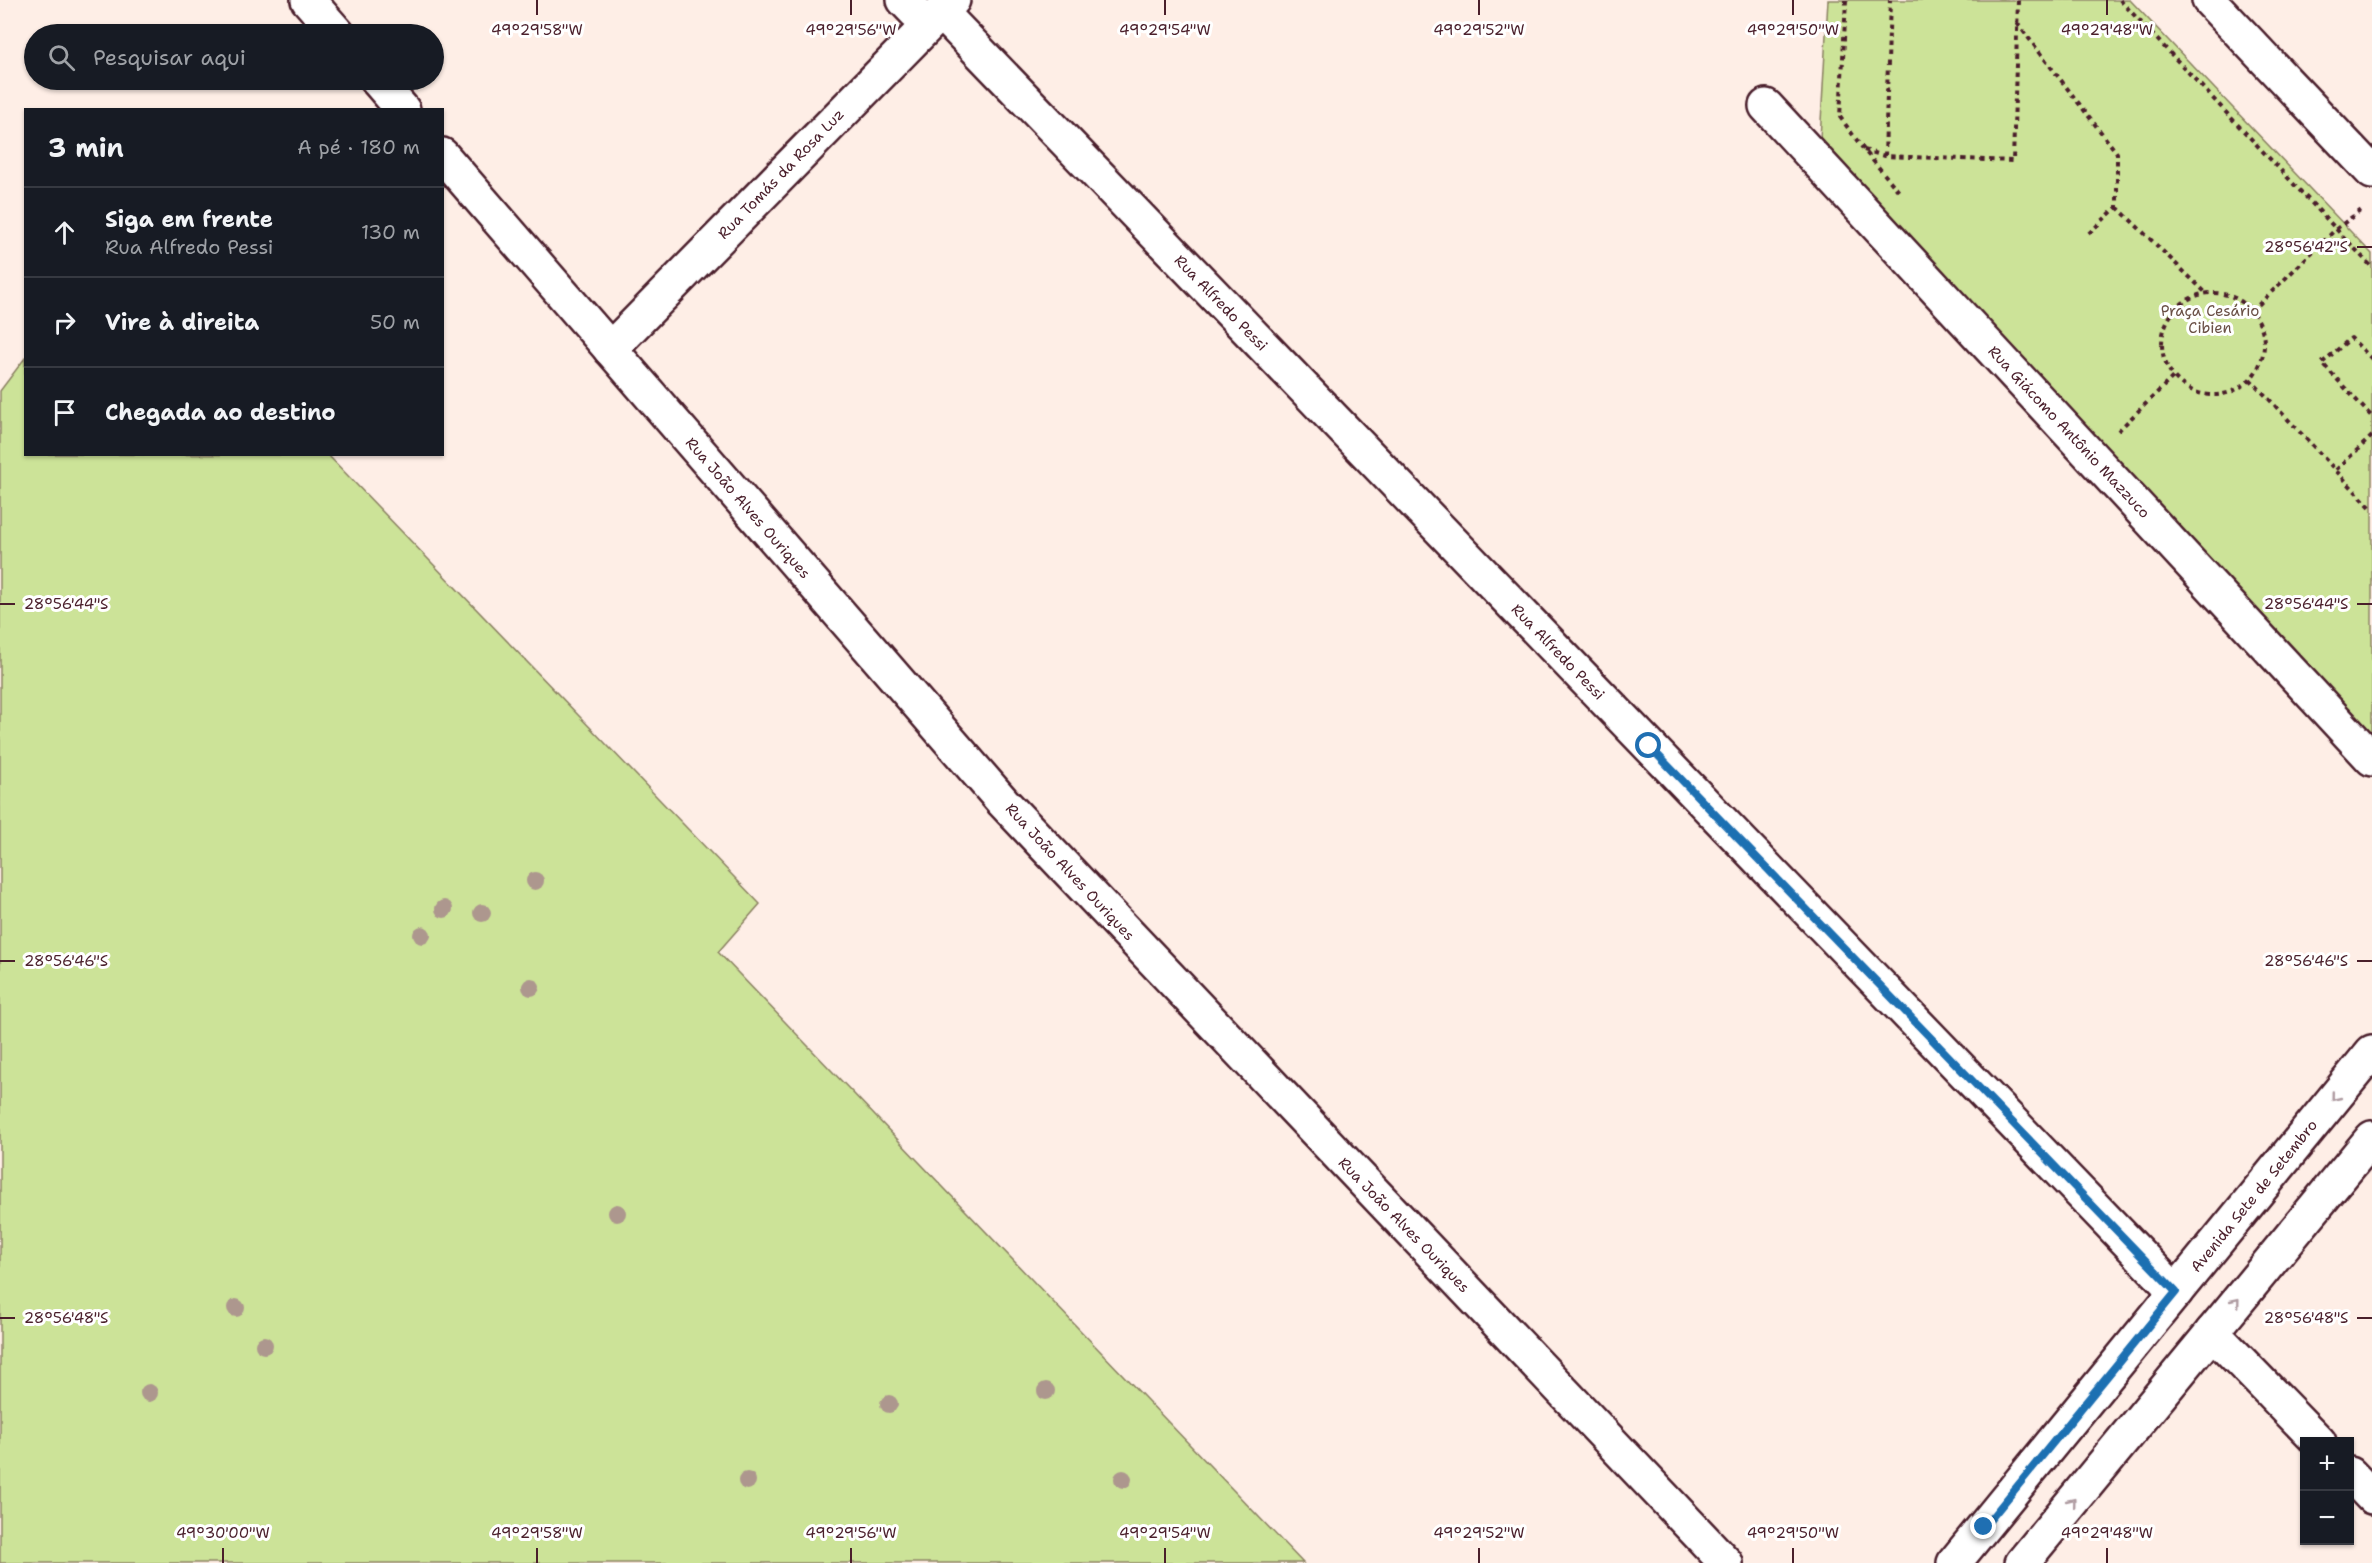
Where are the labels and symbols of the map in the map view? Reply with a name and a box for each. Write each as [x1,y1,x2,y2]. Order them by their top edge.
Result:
text: 49°29'58"W [491,20,583,40]
text: 49°29'56"W [805,20,897,40]
text: 49°29'54"W [1119,20,1211,40]
text: 49°29'52"W [1433,20,1525,40]
text: 49°29'50"W [1747,20,1839,40]
text: 49°29'48"W [2061,20,2153,40]
street label: Rua Tomás da Rosa Luz [713,105,849,243]
text: 28°56'42"S [2264,237,2348,257]
street label: Rua Alfredo Pessi [1170,251,1272,355]
park label: Praça Cesário Cibien [2161,301,2259,338]
street label: Rua Giácomo Antônio Mazzuco [1984,342,2154,522]
street label: Rua João Alves Ouriques [681,433,815,583]
text: 28°56'44"S [24,594,108,614]
text: 28°56'44"S [2264,594,2348,614]
street label: Rua Alfredo Pessi [1507,600,1609,704]
route start [1635,732,1661,758]
street label: Rua João Alves Ouriques [1001,799,1139,945]
text: 28°56'46"S [24,951,108,971]
text: 28°56'46"S [2264,951,2348,971]
one-way arrow [2331,1090,2342,1101]
street label: Avenida Sete de Setembro [2186,1116,2322,1276]
street label: Rua João Alves Ouriques [1334,1153,1474,1297]
one-way arrow [2229,1298,2240,1309]
text: 28°56'48"S [24,1308,108,1328]
text: 28°56'48"S [2264,1308,2348,1328]
one-way arrow [2065,1498,2076,1509]
route end [1970,1513,1996,1539]
text: 49°30'00"W [176,1523,270,1543]
text: 49°29'58"W [491,1523,583,1543]
text: 49°29'56"W [805,1523,897,1543]
text: 49°29'54"W [1119,1523,1211,1543]
text: 49°29'52"W [1433,1523,1525,1543]
text: 49°29'50"W [1747,1523,1839,1543]
text: 49°29'48"W [2061,1523,2153,1543]

